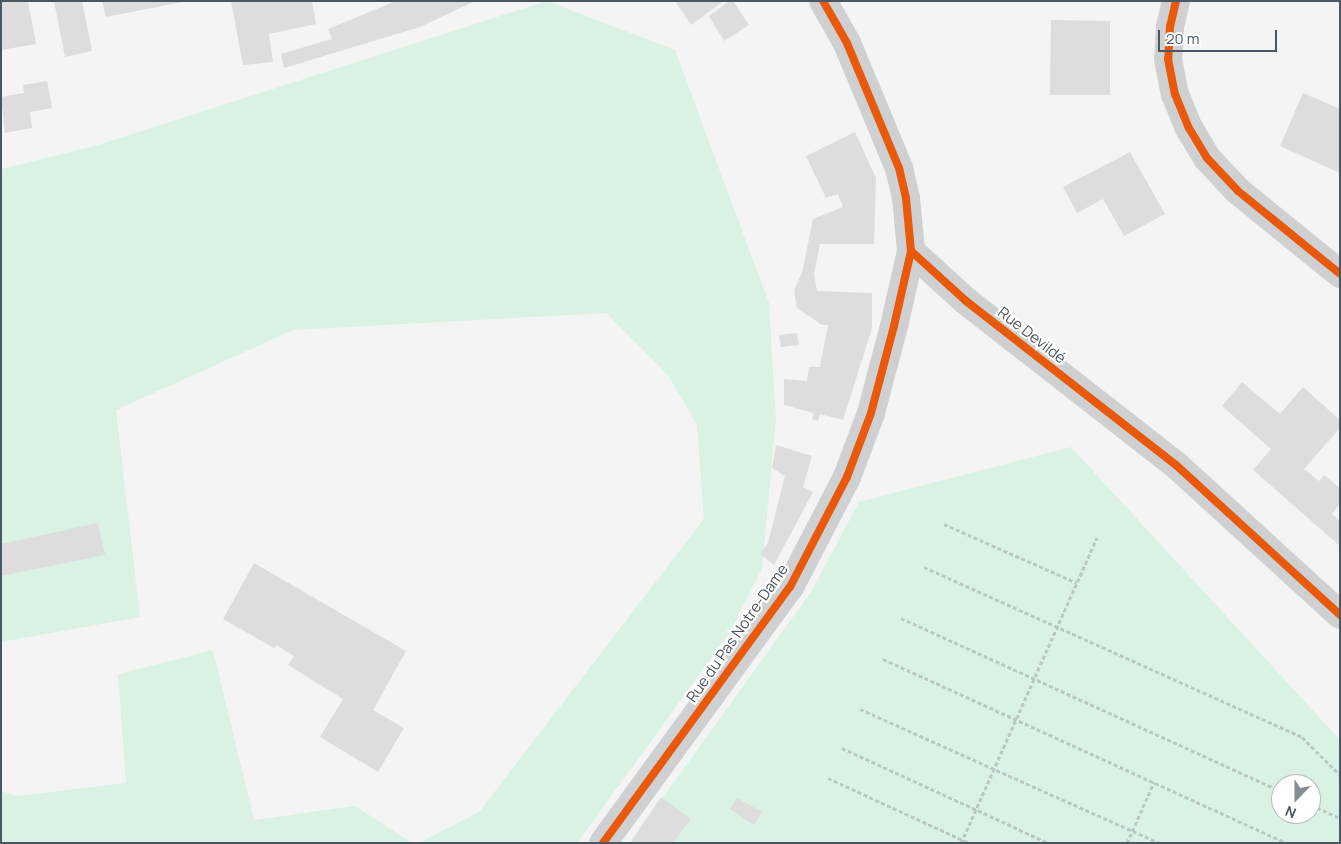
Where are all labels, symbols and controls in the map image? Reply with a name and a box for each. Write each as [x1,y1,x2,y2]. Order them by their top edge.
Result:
scale bar [1161,20,1280,52]
text: 20 m [1166,28,1199,49]
street label: Rue Devildé [995,303,1069,367]
street label: Rue du Pas Notre-Dame [683,561,791,705]
north arrow [1271,774,1321,824]
text: N [1282,802,1299,823]

